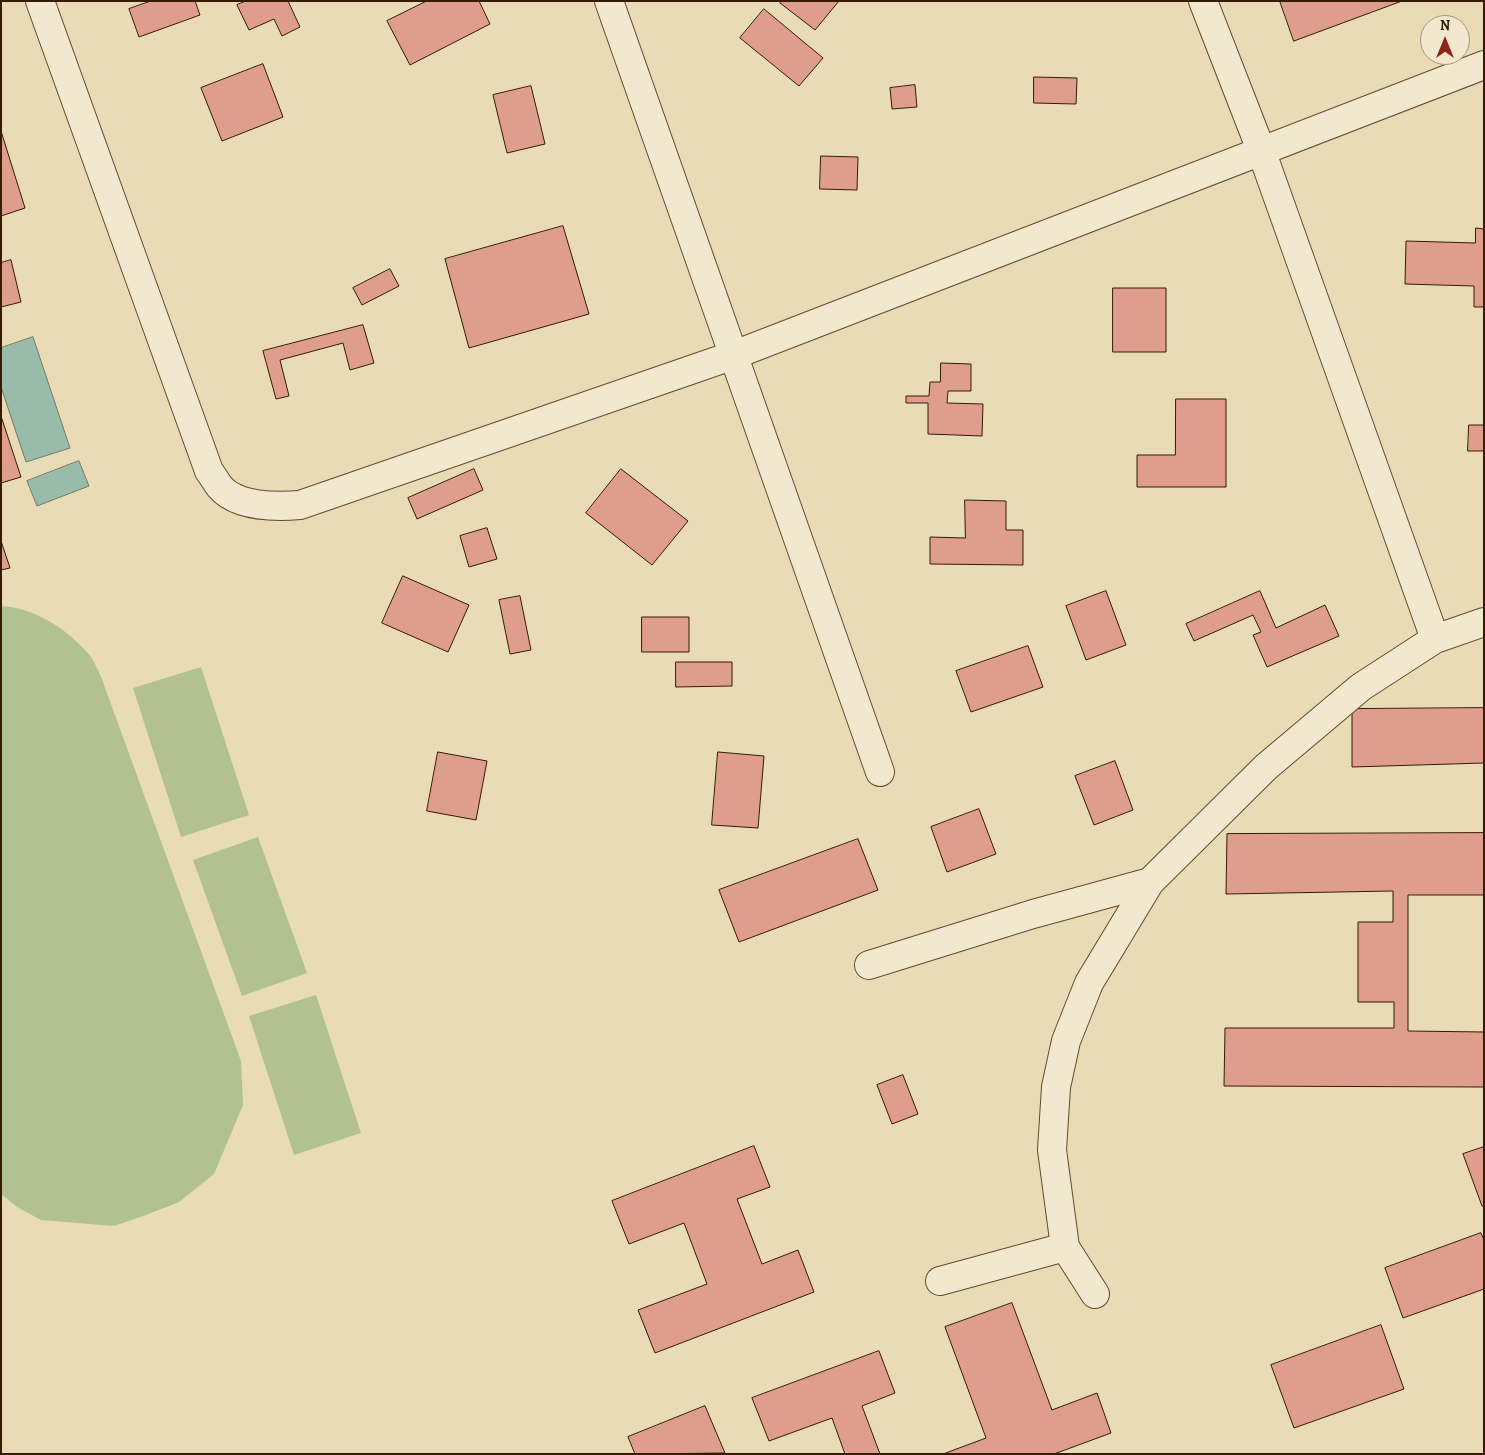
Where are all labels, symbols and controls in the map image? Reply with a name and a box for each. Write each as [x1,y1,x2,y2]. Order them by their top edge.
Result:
north arrow [1420,15,1470,65]
text: N [1440,16,1450,35]

